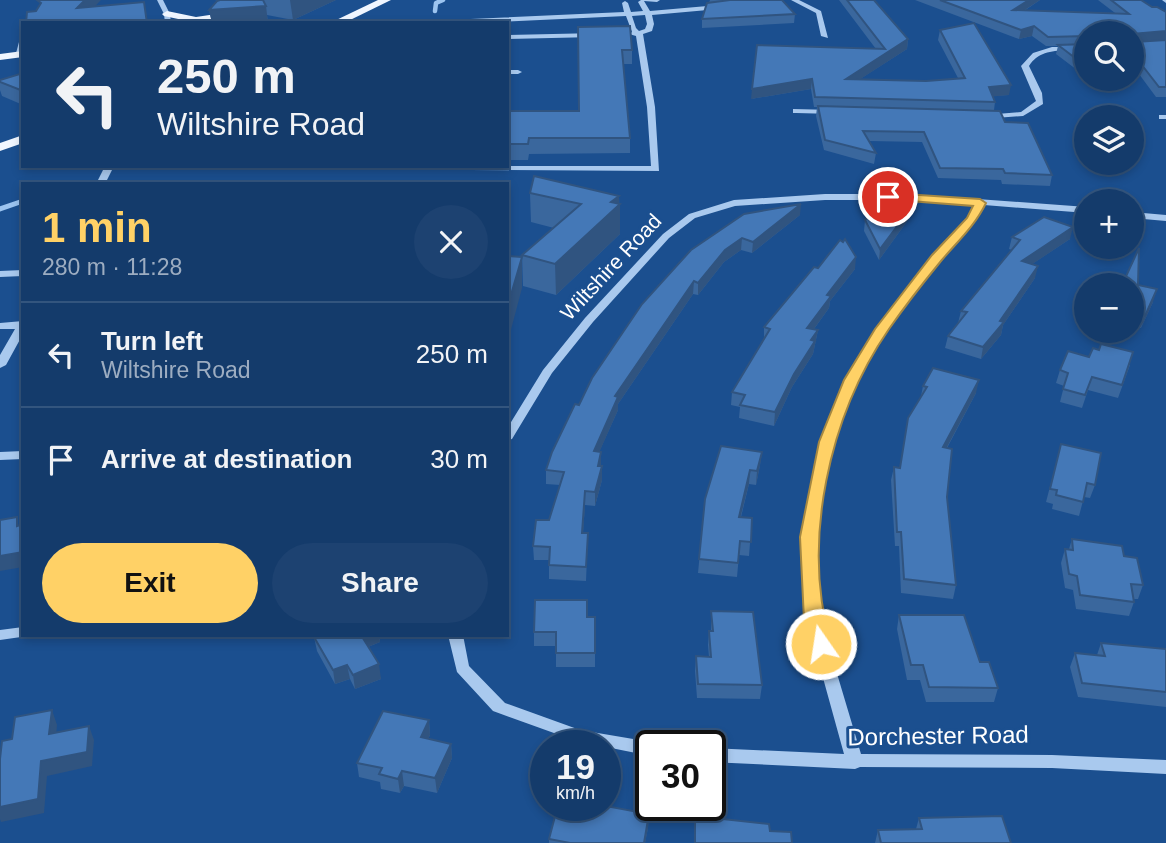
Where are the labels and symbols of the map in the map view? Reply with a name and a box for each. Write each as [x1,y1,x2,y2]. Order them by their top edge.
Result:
pin [858,167,918,227]
street label: Wiltshire Road [556,209,666,324]
position arrow [784,607,858,681]
street label: Dorchester Road [847,720,1029,751]
speed limit sign: 30 [635,730,726,821]

